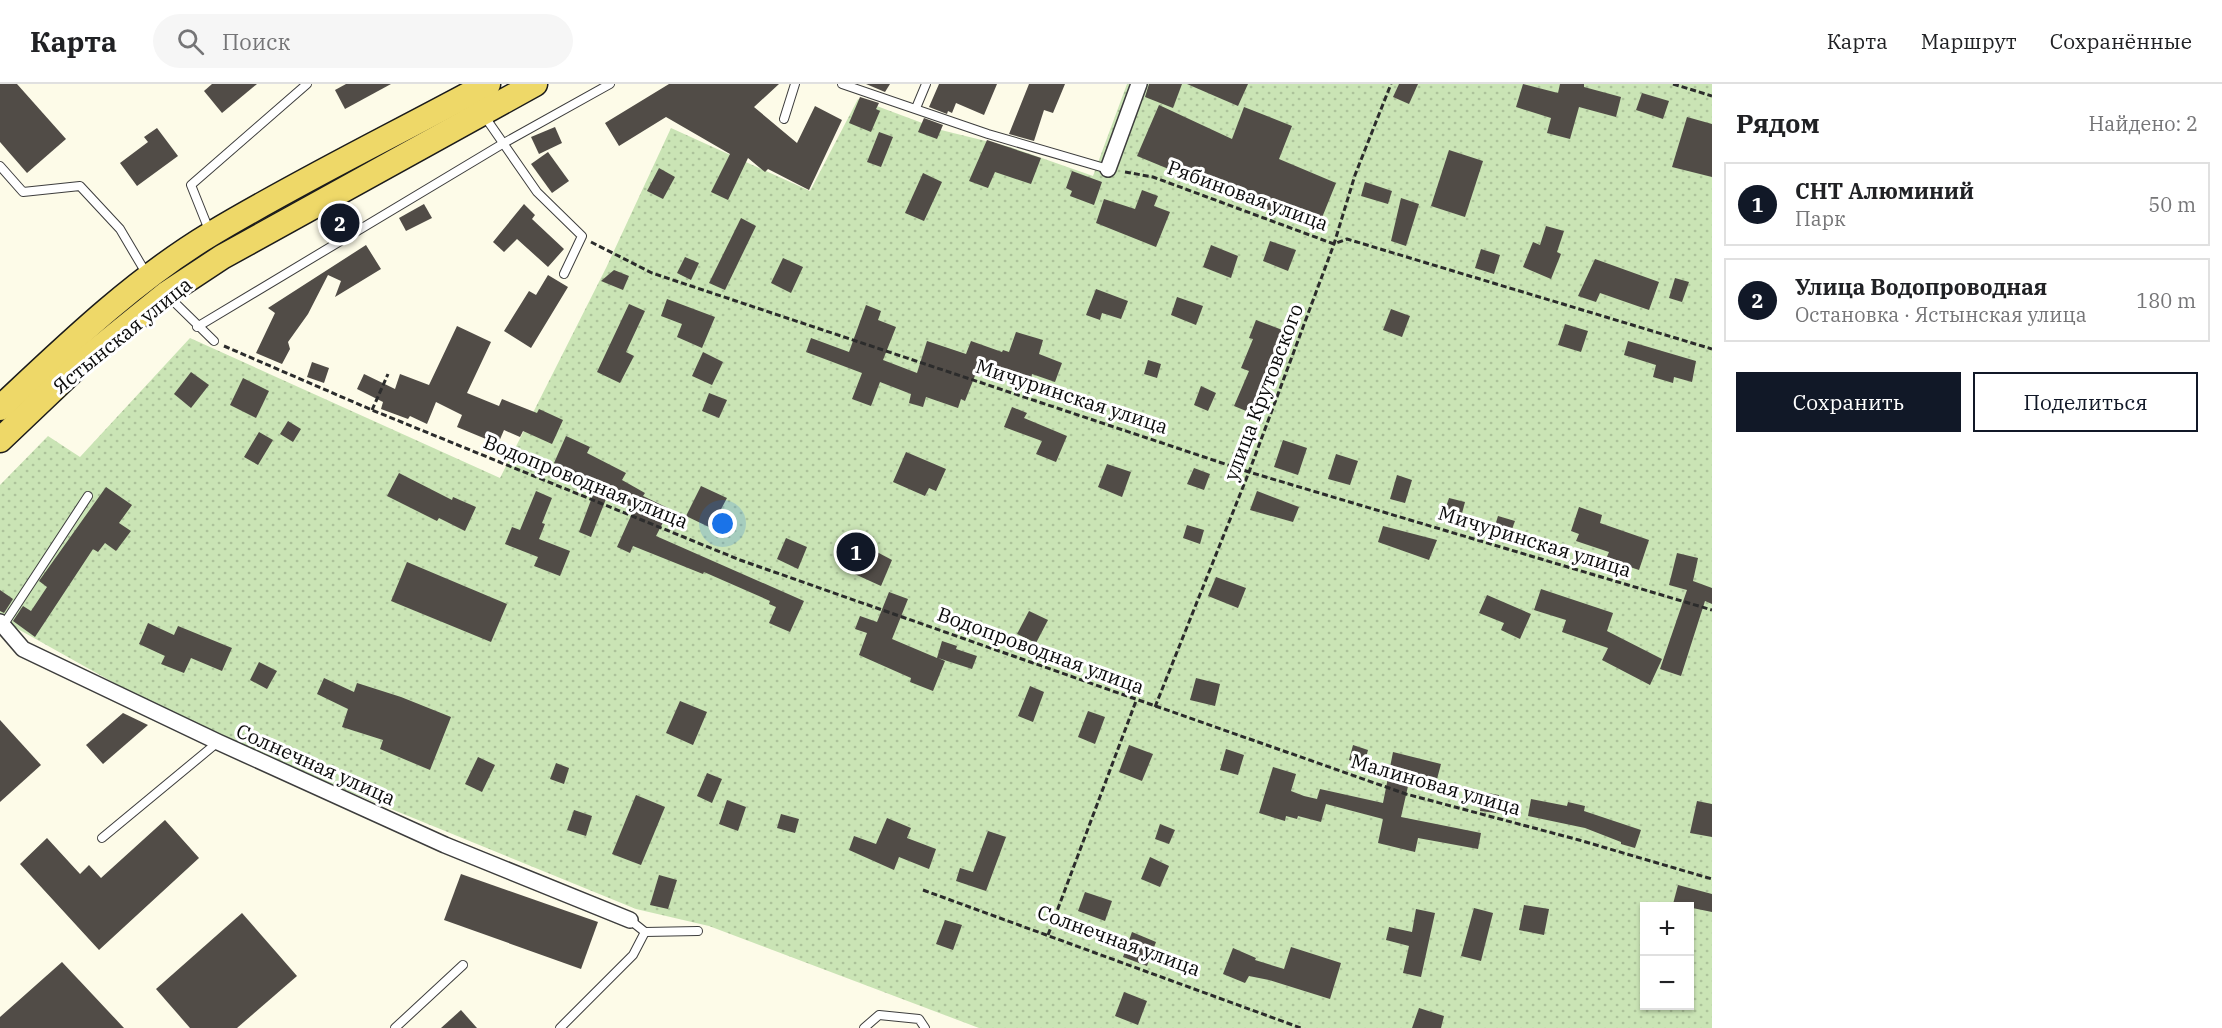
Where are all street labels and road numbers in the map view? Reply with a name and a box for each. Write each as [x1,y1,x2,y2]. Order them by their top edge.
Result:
street label: Рябиновая улица [1164,153,1332,237]
street label: Ястынская улица [47,270,197,400]
street label: улица Крутовского [1217,300,1309,484]
street label: Мичуринская улица [972,352,1172,440]
street label: Водопроводная улица [480,428,692,534]
street label: Мичуринская улица [1435,499,1635,583]
street label: Водопроводная улица [934,600,1148,700]
street label: Солнечная улица [232,717,400,811]
street label: Малиновая улица [1348,747,1524,821]
street label: Солнечная улица [1034,898,1204,982]

